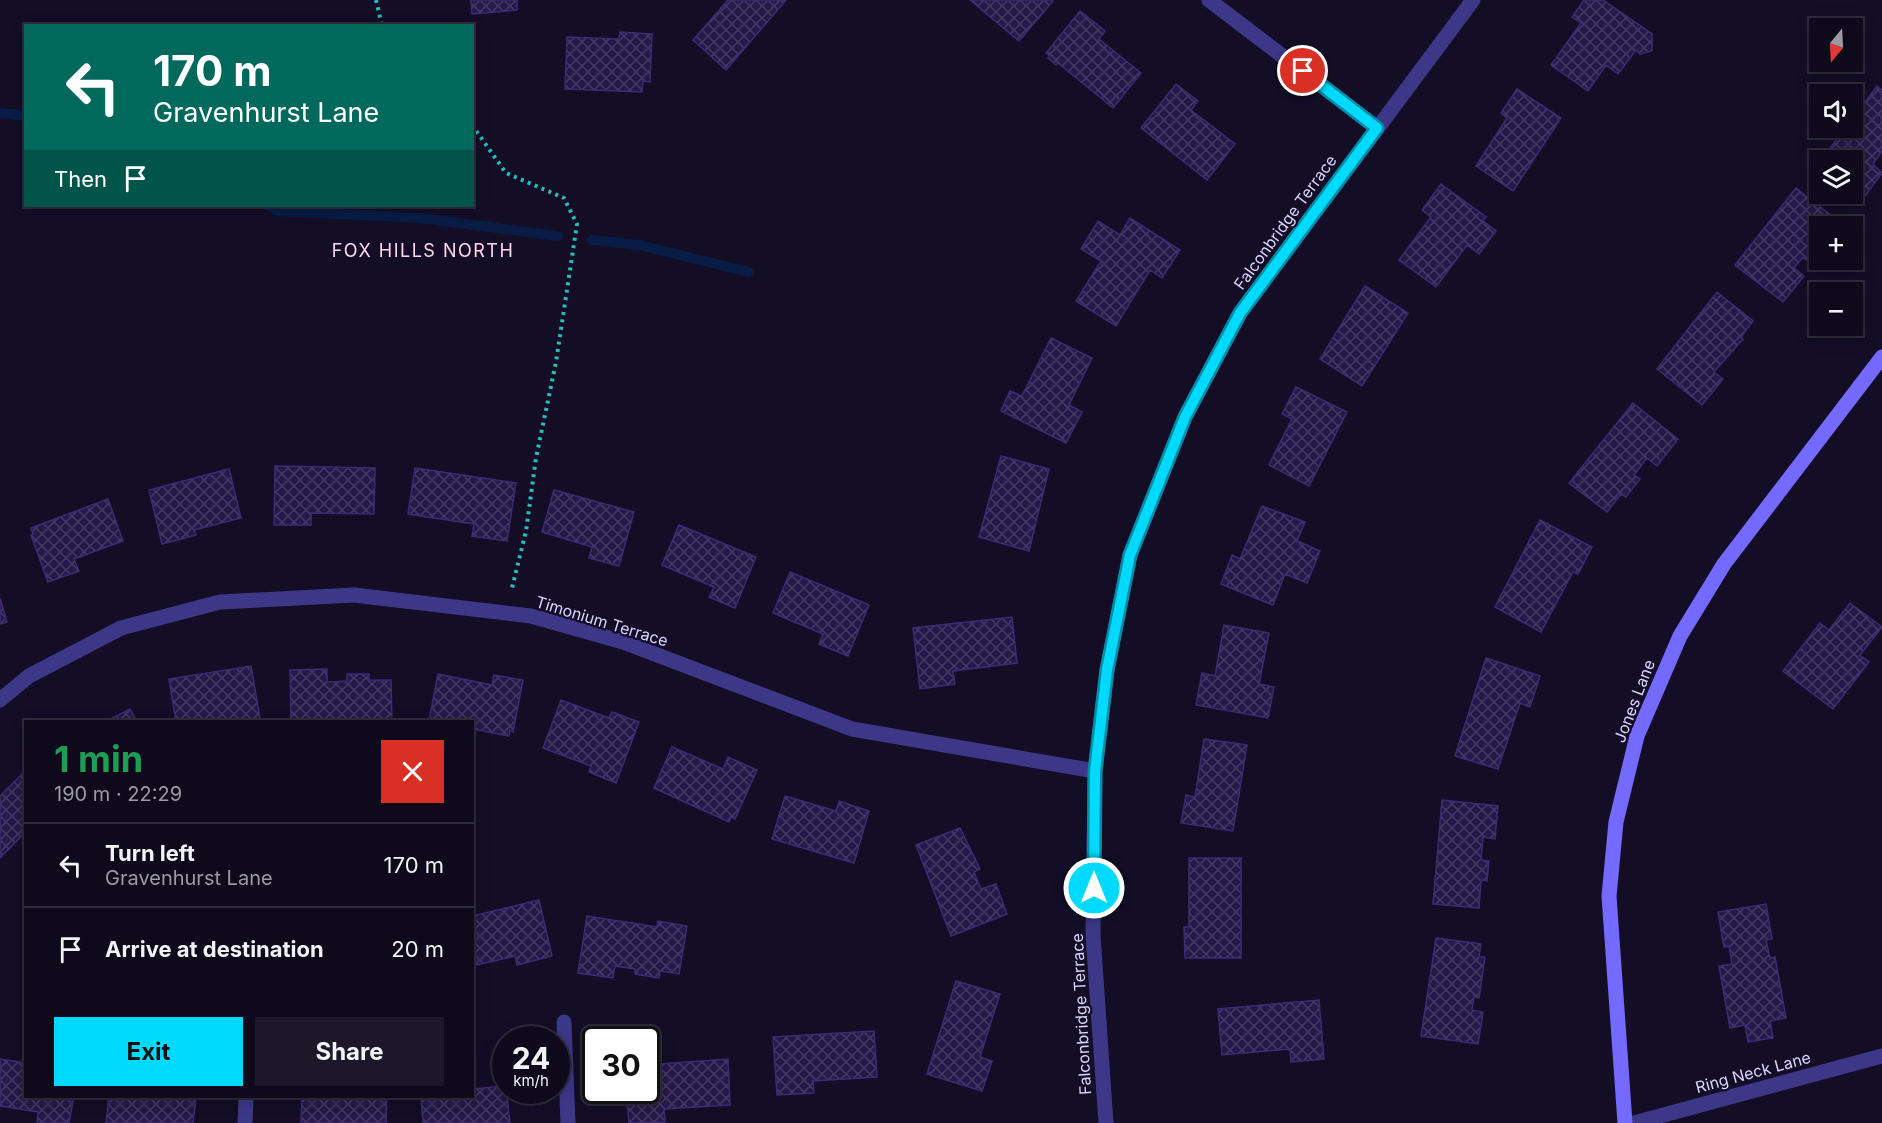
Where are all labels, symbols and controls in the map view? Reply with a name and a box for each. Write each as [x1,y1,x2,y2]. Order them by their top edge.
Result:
north arrow [1809,18,1863,72]
map controls [1809,18,1863,336]
text: 170 m [153,45,271,96]
pin [1277,45,1328,96]
icon: left [54,48,132,126]
icon: arrive [1286,54,1319,87]
button: sound [1809,84,1863,138]
text: Gravenhurst Lane [153,96,379,129]
button: layers [1809,150,1863,204]
street label: Falconbridge Terrace [1229,151,1341,293]
icon: arrive [119,162,152,195]
text: Then [54,166,107,192]
button: + [1809,216,1863,270]
district label: FOX HILLS NORTH [332,240,514,261]
button: − [1809,282,1863,336]
street label: Timonium Terrace [533,591,671,651]
street label: Jones Lane [1609,657,1659,745]
text: 1 min [54,737,143,781]
button: close [381,740,444,803]
text: 190 m · 22:29 [54,782,182,806]
text: Turn left [105,840,195,866]
icon: left [54,849,87,882]
text: 170 m [384,852,444,878]
position arrow [1062,856,1126,920]
text: Gravenhurst Lane [105,866,273,890]
icon: arrive [54,933,87,966]
street label: Falconbridge Terrace [1067,933,1095,1095]
text: Arrive at destination [105,936,324,962]
text: 20 m [391,936,444,962]
button: Exit [54,1017,243,1086]
button: Share [255,1017,444,1086]
speed limit sign: 30 [582,1026,660,1104]
text: 24 [512,1040,550,1076]
street label: Ring Neck Lane [1693,1047,1813,1097]
text: km/h [513,1071,549,1090]

